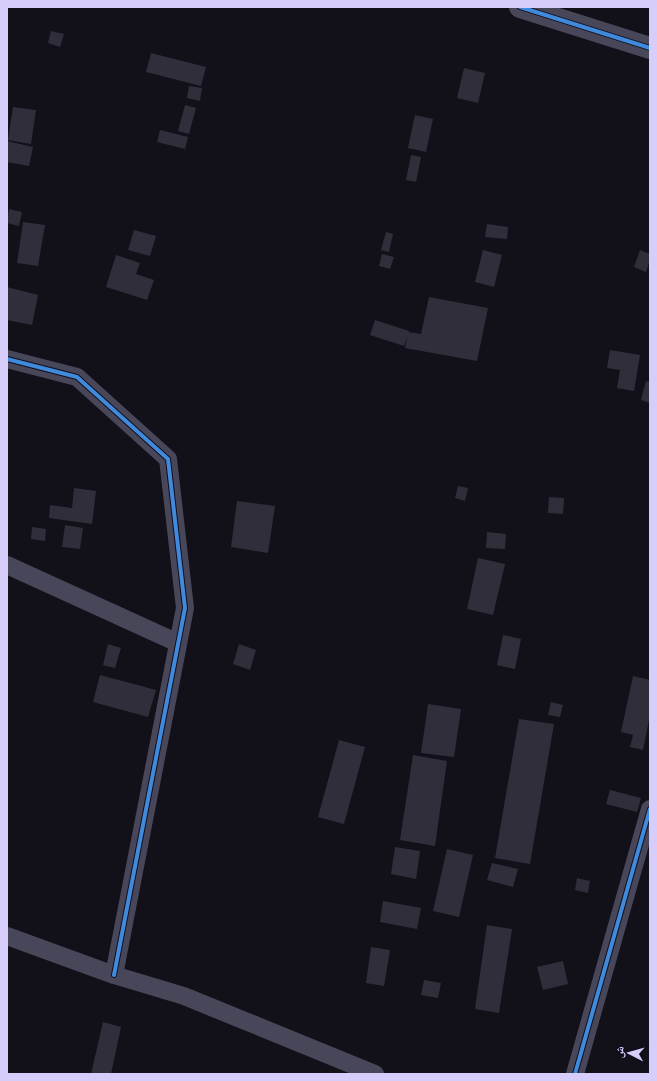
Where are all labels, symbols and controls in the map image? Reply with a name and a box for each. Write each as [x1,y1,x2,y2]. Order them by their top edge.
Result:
north arrow [609,1033,649,1073]
text: ش [612,1045,628,1059]

